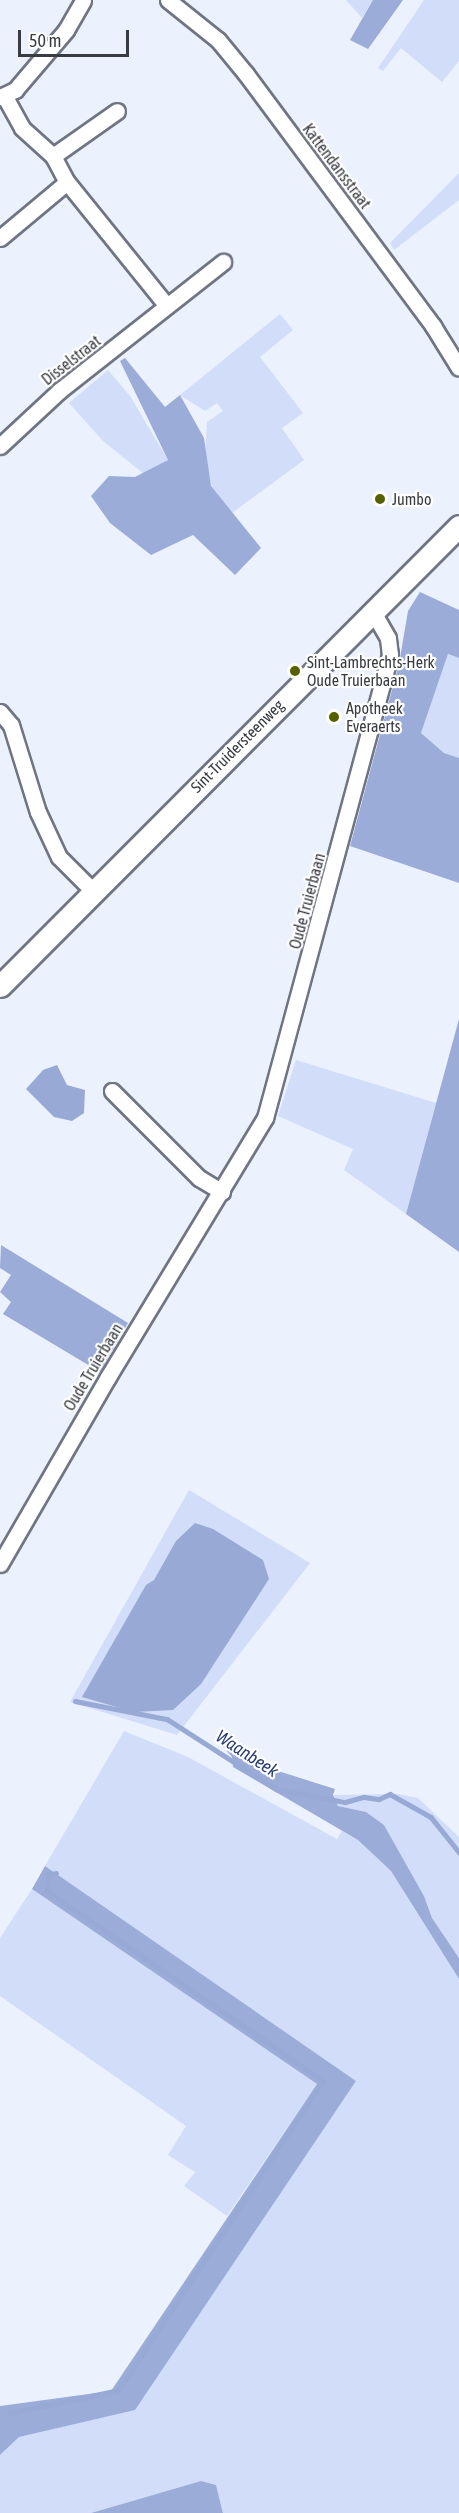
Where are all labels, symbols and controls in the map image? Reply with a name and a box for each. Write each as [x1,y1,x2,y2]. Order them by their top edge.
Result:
scale bar [21,18,132,56]
text: 50 m [29,30,61,51]
street label: Kattendansstraat [299,120,375,212]
street label: Disselstraat [38,331,104,389]
place label: Jumbo [392,489,431,509]
marker: Jumbo [373,492,387,506]
place label: Sint-Lambrechts-Herk Oude Truierbaan [307,652,435,690]
marker: Sint-Lambrechts-Herk Oude Truierbaan [288,664,302,678]
street label: Sint-Truidersteenweg [187,696,287,796]
place label: Apotheek Everaerts [346,698,403,736]
marker: Apotheek Everaerts [327,710,341,724]
street label: Oude Truierbaan [285,851,329,951]
street label: Oude Truierbaan [59,1320,127,1414]
water label: Waanbeek [212,1726,282,1782]

